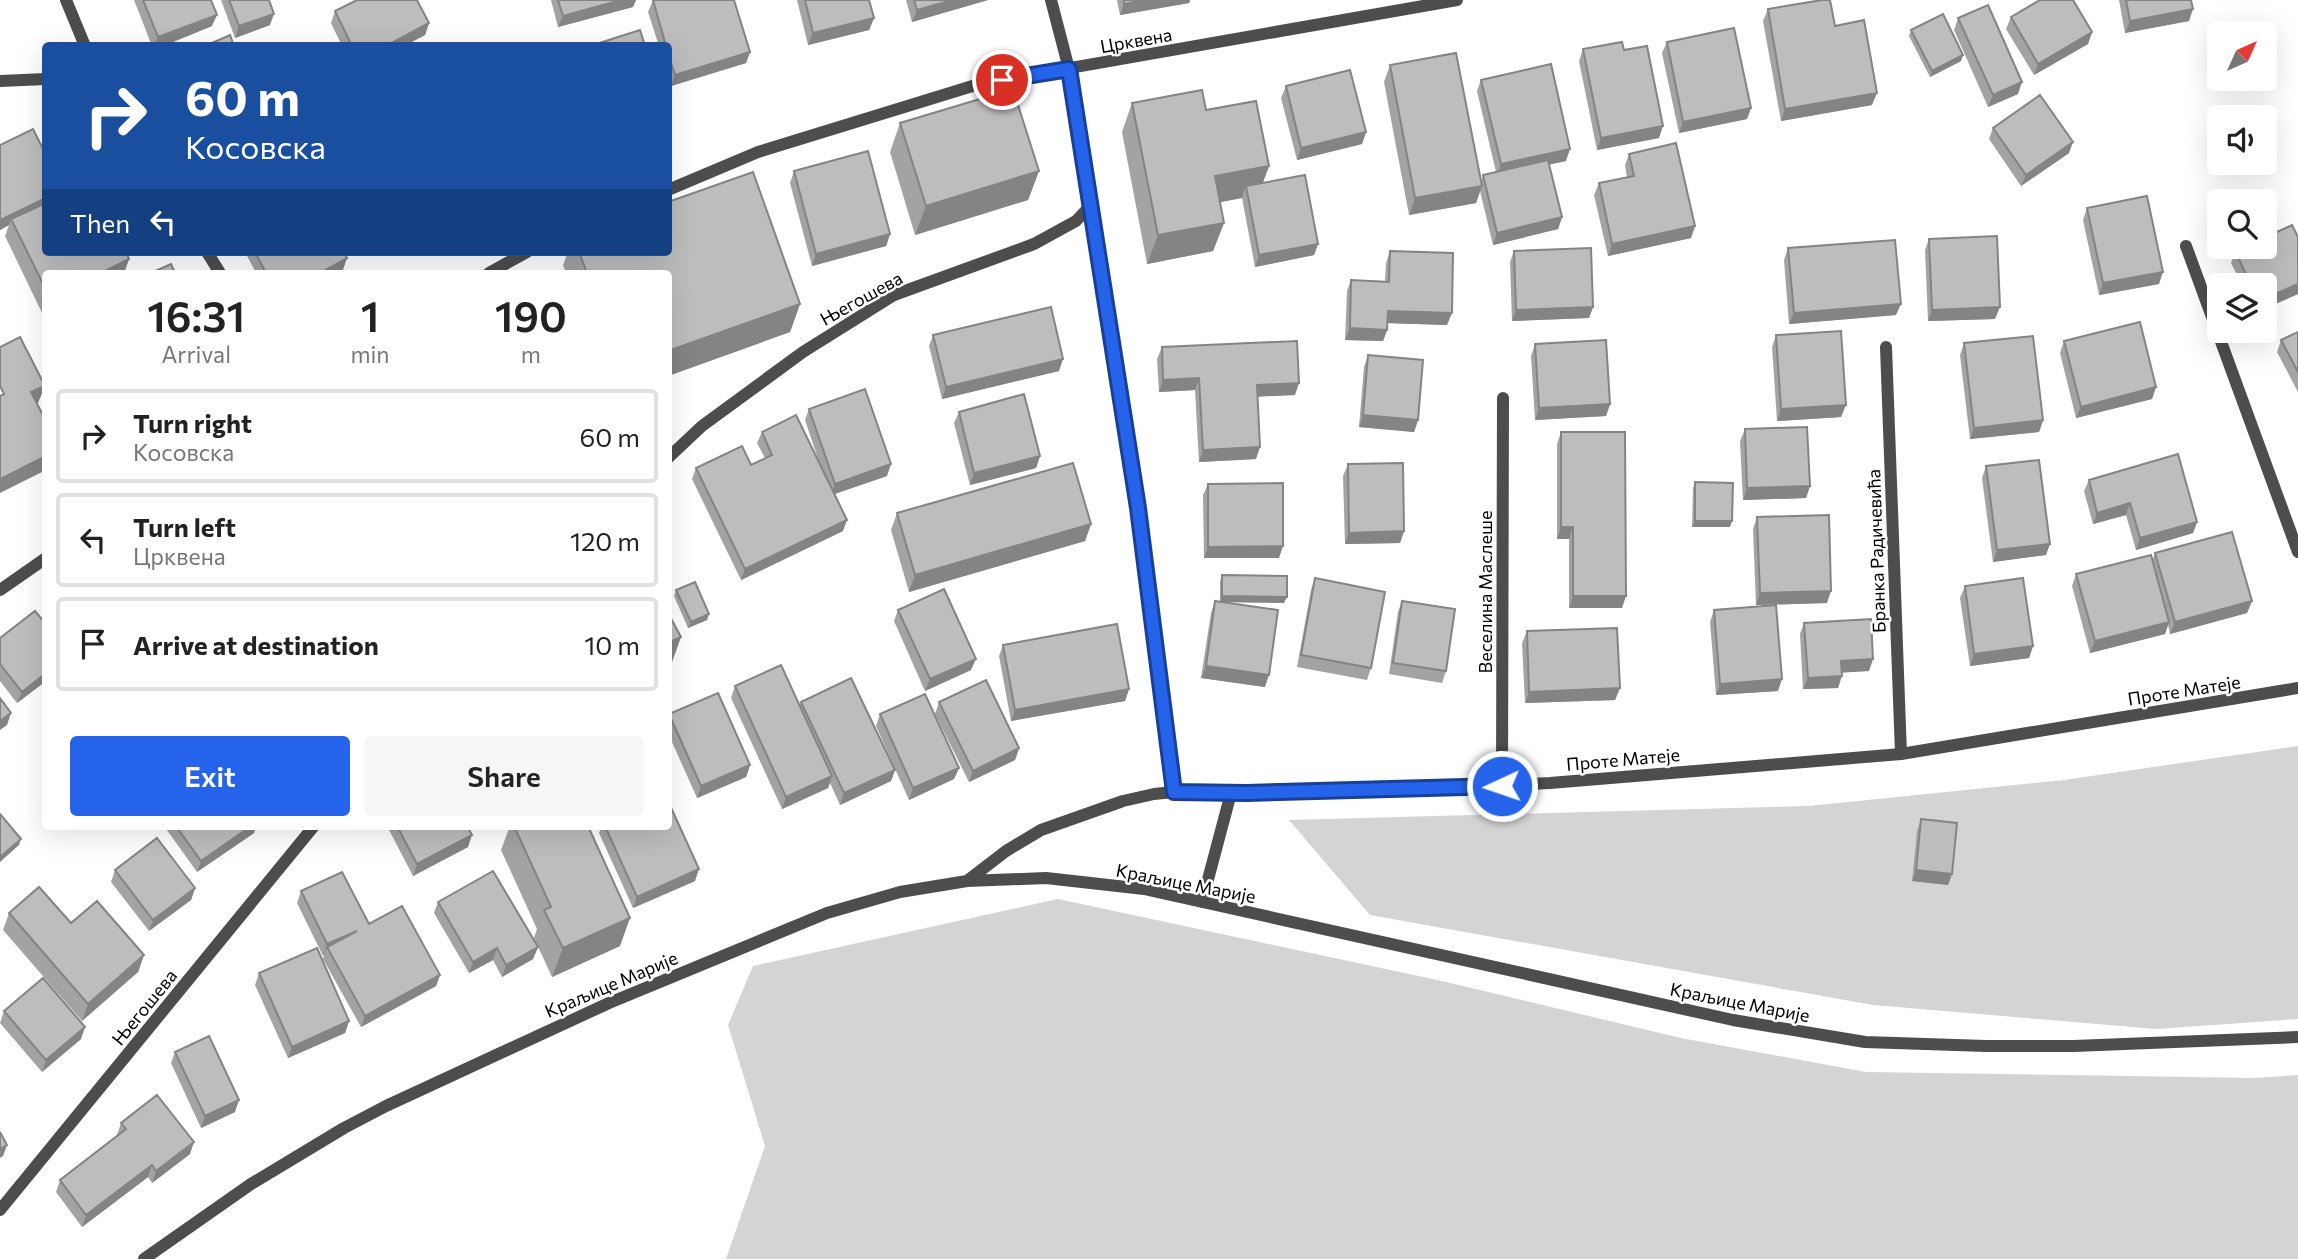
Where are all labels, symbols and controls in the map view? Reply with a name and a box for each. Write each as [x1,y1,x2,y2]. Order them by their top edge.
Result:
north arrow [2207,21,2277,91]
map controls [2207,21,2277,343]
street label: Црквена [1098,23,1174,57]
pin [972,50,1032,110]
icon: arrive [983,61,1021,99]
text: 60 m [185,66,300,126]
icon: right [70,70,161,161]
button: sound [2207,105,2277,175]
text: Косовска [185,126,326,166]
button: search [2207,189,2277,259]
icon: left [144,203,182,241]
text: Then [70,207,130,238]
street label: Његошева [816,266,906,330]
button: layers [2207,273,2277,343]
text: 16:31 [147,289,245,341]
text: 1 [361,289,379,341]
text: 190 [495,289,567,341]
text: Arrival [161,340,231,368]
text: min [350,340,390,368]
text: m [521,340,541,368]
text: Turn right [133,407,252,438]
icon: right [74,417,112,455]
text: 60 m [580,421,640,452]
text: Косовска [133,438,234,466]
street label: Бранка Радичевића [1862,469,1890,633]
text: Turn left [133,511,236,542]
street label: Веселина Маслеше [1474,511,1496,673]
icon: left [74,521,112,559]
text: 120 m [570,525,640,556]
text: Црквена [133,542,226,570]
icon: arrive [74,625,112,663]
text: Arrive at destination [133,629,379,660]
text: 10 m [584,629,640,660]
street label: Проте Матеје [2126,670,2242,710]
button: Exit [70,736,350,816]
button: Share [364,736,644,816]
street label: Проте Матеје [1565,743,1681,775]
position arrow [1465,749,1539,823]
street label: Краљице Марије [1114,859,1258,907]
street label: Краљице Марије [541,946,681,1022]
street label: Његошева [107,965,181,1049]
street label: Краљице Марије [1668,978,1812,1026]

